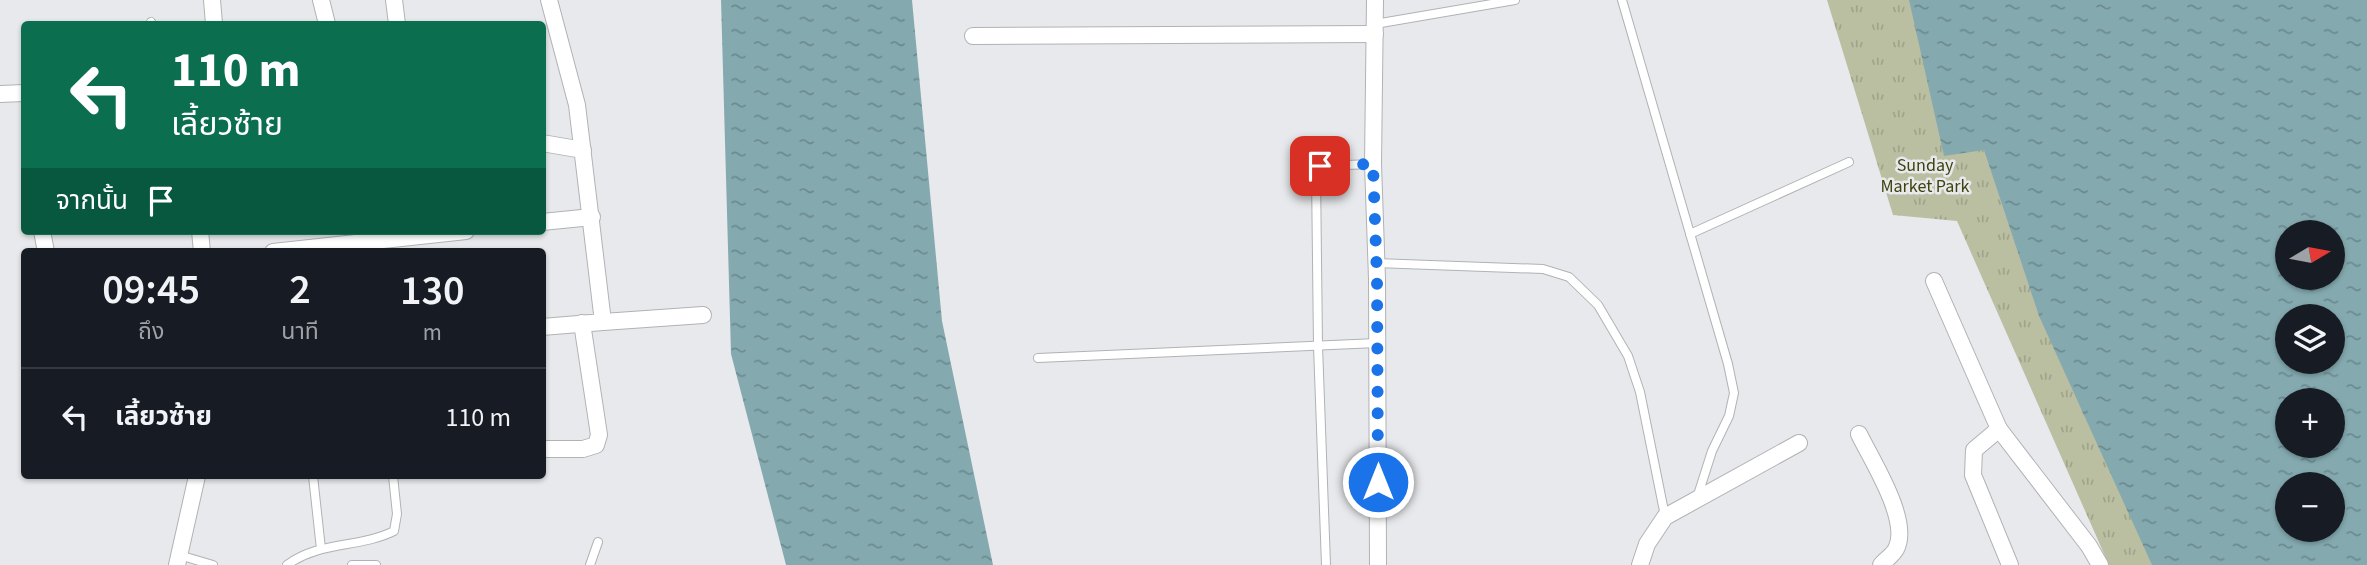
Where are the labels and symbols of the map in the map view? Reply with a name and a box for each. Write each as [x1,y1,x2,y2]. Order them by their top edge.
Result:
pin [1290,136,1350,196]
park label: Sunday Market Park [1880,153,1970,199]
north arrow [2275,220,2345,290]
position arrow [1341,445,1415,519]

